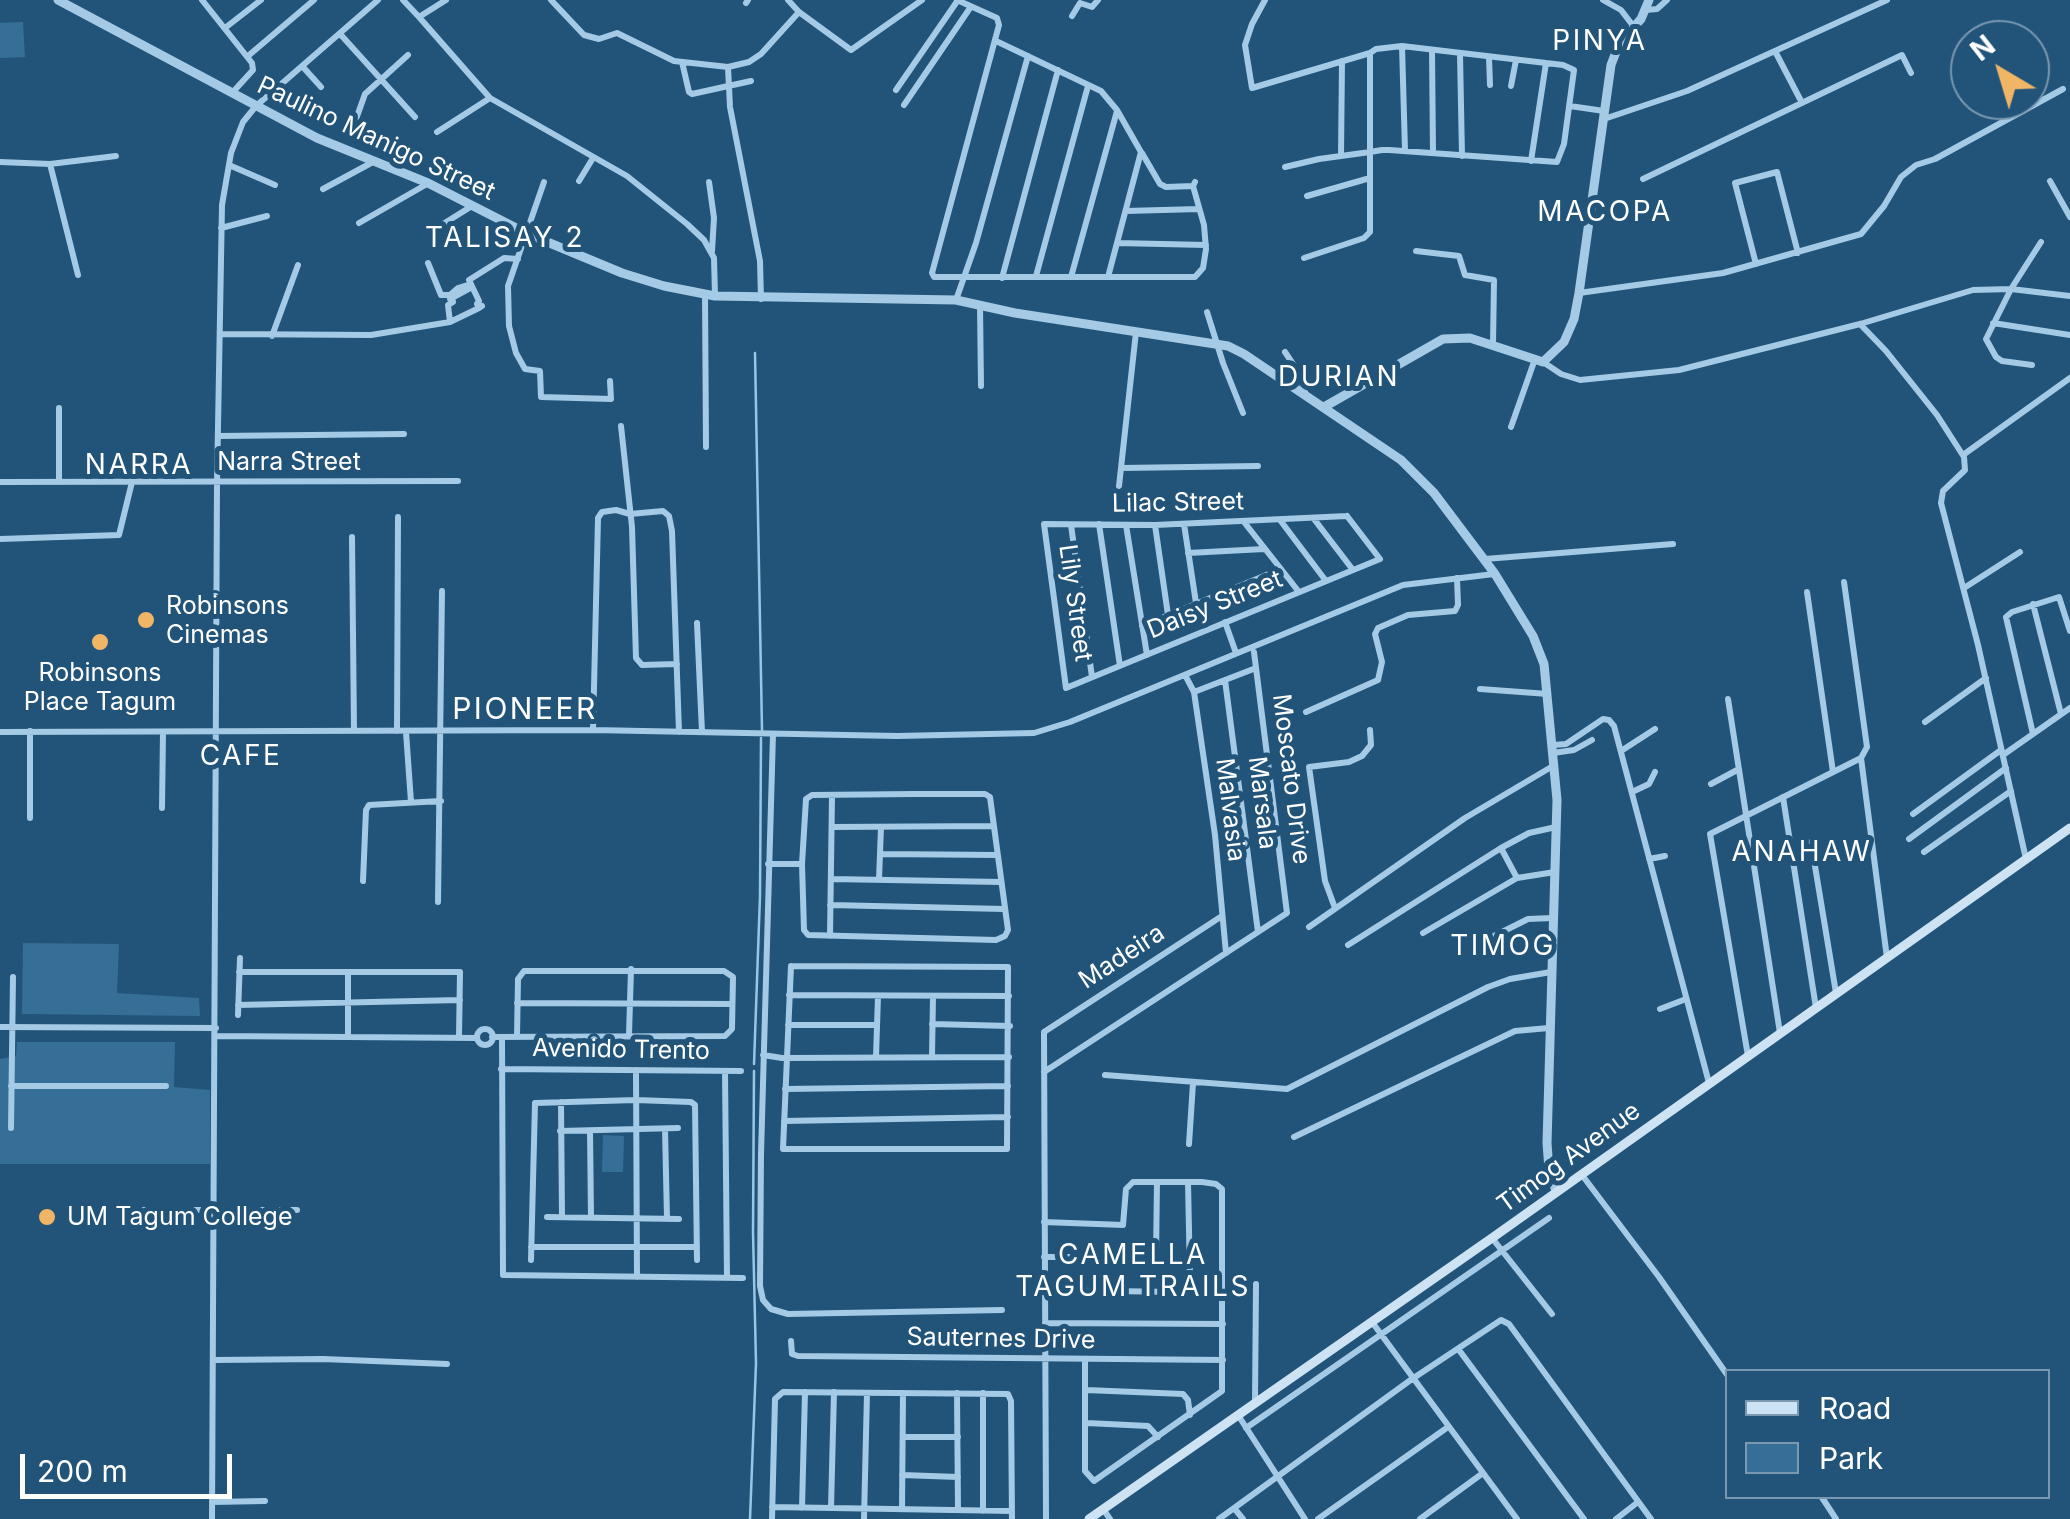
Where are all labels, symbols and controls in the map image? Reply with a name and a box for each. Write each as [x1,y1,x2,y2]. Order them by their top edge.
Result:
north arrow [1950,20,2050,120]
district label: PINYA [1552,25,1648,59]
text: N [1964,28,2002,68]
street label: Paulino Manigo Street [252,71,500,207]
district label: MACOPA [1537,196,1673,230]
district label: TALISAY 2 [425,222,585,256]
district label: DURIAN [1278,361,1400,395]
street label: Narra Street [217,447,361,477]
district label: NARRA [85,449,193,483]
street label: Lilac Street [1112,487,1244,519]
street label: Lily Street [1052,542,1098,664]
street label: Daisy Street [1143,564,1287,646]
place label: Robinsons Cinemas [166,591,289,650]
marker: Robinsons Cinemas [135,609,157,631]
marker: Robinsons Place Tagum [89,631,111,653]
place label: Robinsons Place Tagum [24,658,176,717]
district label: PIONEER [452,692,598,728]
street label: Moscato Drive [1266,692,1316,866]
district label: CAFE [200,740,282,774]
street label: Marsala [1241,755,1283,851]
street label: Malvasia [1209,757,1251,863]
district label: ANAHAW [1732,836,1872,870]
street label: Madeira [1074,918,1170,996]
district label: TIMOG [1450,930,1556,964]
street label: Avenido Trento [532,1033,710,1067]
street label: Timog Avenue [1492,1096,1646,1220]
place label: UM Tagum College [67,1202,292,1232]
marker: UM Tagum College [36,1206,58,1228]
district label: CAMELLA TAGUM TRAILS [1015,1239,1251,1305]
street label: Sauternes Drive [906,1322,1096,1356]
legend [1725,1369,2050,1499]
text: Road [1819,1390,1891,1426]
scale bar [25,1434,238,1496]
text: Park [1819,1440,1883,1476]
text: 200 m [37,1453,128,1489]

